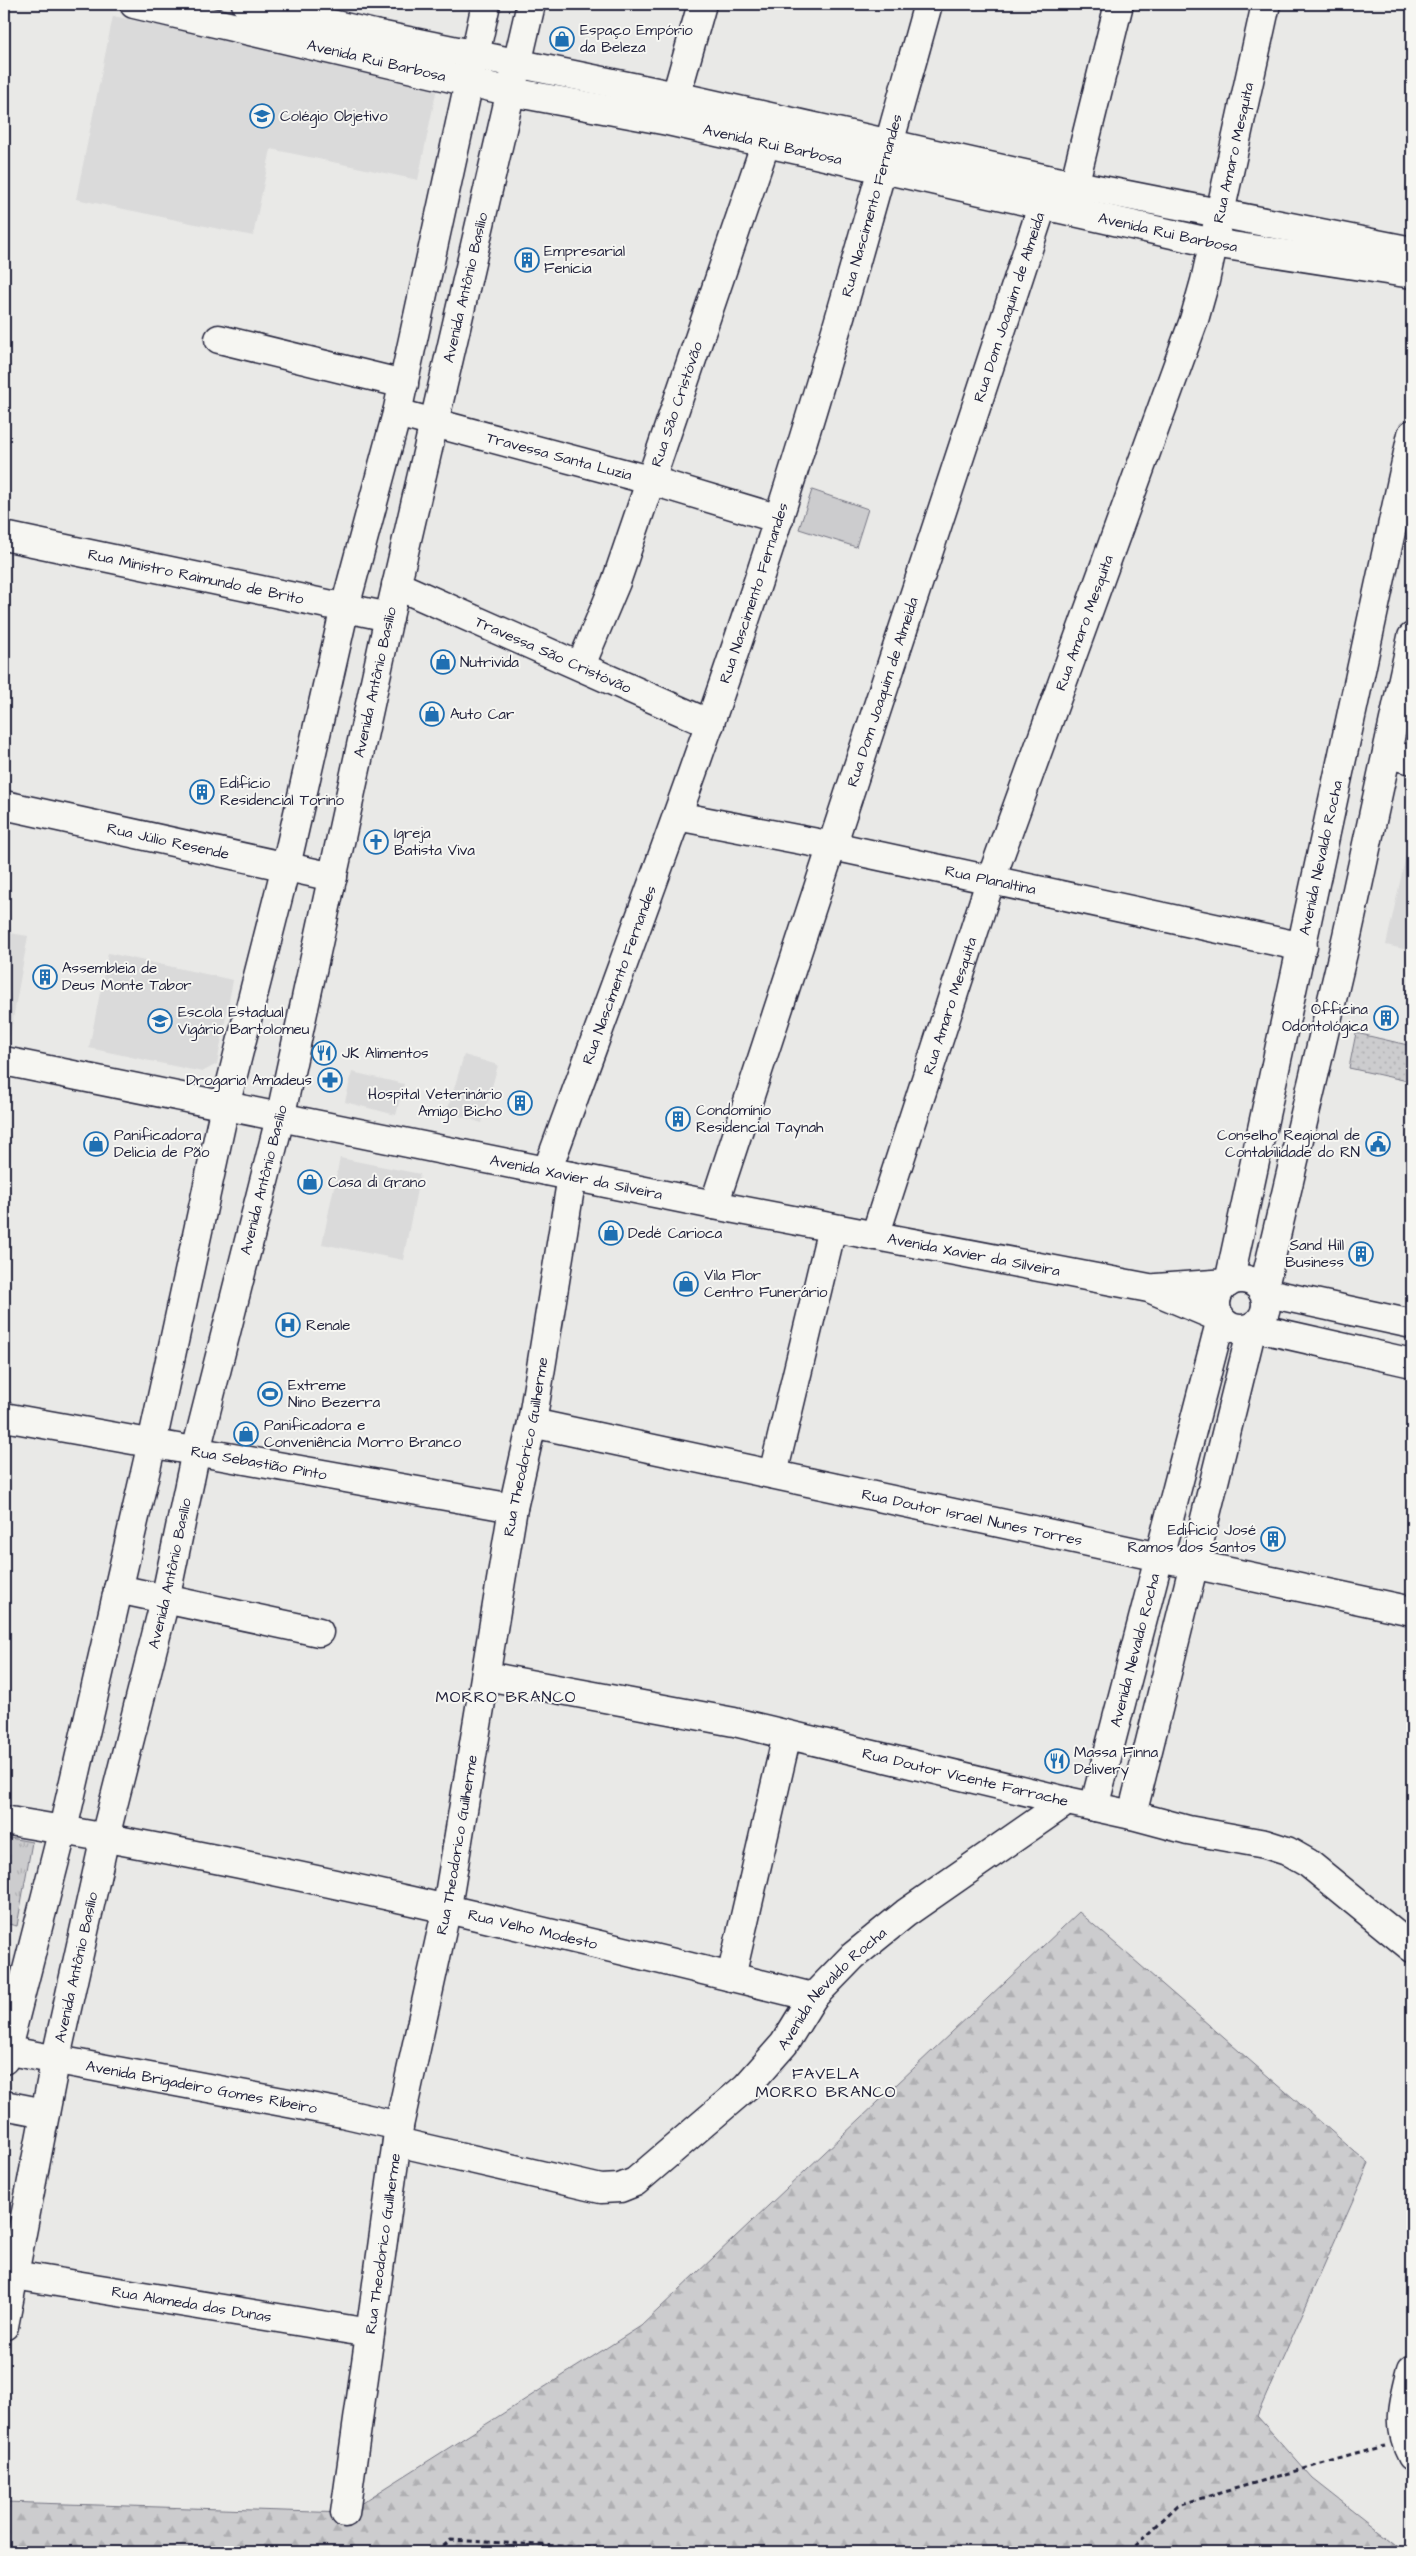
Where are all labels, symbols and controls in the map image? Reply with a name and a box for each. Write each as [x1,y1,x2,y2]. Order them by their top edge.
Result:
place label: Espaço Empório da Beleza [580,20,693,58]
shop icon: Espaço Empório da Beleza [549,26,575,52]
street label: Avenida Rui Barbosa [305,34,448,87]
street label: Rua Amaro Mesquita [1208,80,1259,225]
school or university icon: Colégio Objetivo [249,103,275,129]
place label: Colégio Objetivo [280,106,388,128]
street label: Rua Nascimento Fernandes [836,111,908,299]
street label: Avenida Rui Barbosa [701,119,845,170]
street label: Avenida Rui Barbosa [1096,207,1239,257]
street label: Rua Dom Joaquim de Almeida [968,209,1050,405]
street label: Avenida Antônio Basílio [438,210,493,365]
place label: Empresarial Fenícia [544,241,625,279]
building icon: Empresarial Fenícia [514,247,540,273]
street label: Rua São Cristóvão [646,338,708,469]
street label: Travessa Santa Luzia [484,427,635,486]
street label: Rua Nascimento Fernandes [714,500,794,686]
street label: Rua Ministro Raimundo de Brito [86,543,306,609]
street label: Rua Amaro Mesquita [1050,552,1119,694]
street label: Rua Dom Joaquim de Almeida [842,594,924,790]
street label: Avenida Antônio Basílio [348,604,402,760]
street label: Travessa São Cristóvão [472,611,635,699]
shop icon: Nutrivida [430,649,456,675]
place label: Nutrivida [460,652,519,673]
shop icon: Auto Car [419,701,445,727]
place label: Auto Car [450,704,514,725]
place label: Edifício Residencial Torino [220,773,345,811]
street label: Avenida Nevaldo Rocha [1294,778,1348,937]
building icon: Edifício Residencial Torino [189,779,215,805]
street label: Rua Júlio Resende [105,817,231,864]
place label: Igreja Batista Viva [394,823,475,861]
church icon: Igreja Batista Viva [363,829,389,855]
street label: Rua Planaltina [943,860,1038,900]
street label: Rua Nascimento Fernandes [577,882,662,1067]
street label: Rua Amaro Mesquita [918,934,982,1077]
place label: Assembleia de Deus Monte Tabor [62,958,192,996]
building icon: Assembleia de Deus Monte Tabor [32,964,58,990]
place label: Officina Odontológica [1282,999,1368,1038]
place label: Escola Estadual Vigário Bartolomeu [178,1002,310,1041]
building icon: Officina Odontológica [1373,1005,1399,1031]
school or university icon: Escola Estadual Vigário Bartolomeu [147,1008,173,1034]
restaurant icon: JK Alimentos [311,1040,337,1066]
place label: JK Alimentos [342,1043,429,1064]
pharmacy icon: Drogaria Amadeus [317,1067,343,1093]
place label: Drogaria Amadeus [186,1070,312,1092]
place label: Hospital Veterinário Amigo Bicho [368,1084,503,1123]
building icon: Hospital Veterinário Amigo Bicho [507,1090,533,1116]
place label: Condomínio Residencial Taynah [696,1100,824,1139]
street label: Avenida Antônio Basílio [235,1102,293,1257]
building icon: Condomínio Residencial Taynah [665,1106,691,1132]
place label: Panificadora Delicia de Pão [114,1125,210,1163]
place label: Conselho Regional de Contabilidade do RN [1217,1125,1360,1163]
shop icon: Panificadora Delicia de Pão [83,1131,109,1157]
public building icon: Conselho Regional de Contabilidade do RN [1365,1131,1391,1157]
street label: Avenida Xavier da Silveira [488,1149,665,1205]
shop icon: Casa di Grano [297,1169,323,1195]
place label: Casa di Grano [328,1172,426,1193]
shop icon: Dedé Carioca [598,1220,624,1246]
place label: Dedé Carioca [628,1223,722,1244]
street label: Avenida Xavier da Silveira [886,1228,1062,1281]
place label: Sand Hill Business [1285,1235,1344,1273]
building icon: Sand Hill Business [1348,1241,1374,1267]
place label: Vila Flor Centro Funerário [704,1265,828,1303]
shop icon: Vila Flor Centro Funerário [673,1271,699,1297]
hospital icon: Renale [275,1312,301,1338]
place label: Renale [306,1315,350,1336]
street label: Rua Theodorico Guilherme [498,1355,553,1538]
place label: Extreme Nino Bezerra [288,1375,380,1413]
sports icon: Extreme Nino Bezerra [257,1381,283,1407]
place label: Panificadora e Conveniência Morro Branco [264,1415,462,1453]
shop icon: Panificadora e Conveniência Morro Branco [233,1421,259,1447]
street label: Rua Sebastião Pinto [189,1440,329,1485]
street label: Rua Doutor Israel Nunes Torres [860,1483,1085,1551]
street label: Avenida Antônio Basílio [143,1495,197,1651]
place label: Edificio José Ramos dos Santos [1128,1520,1256,1558]
building icon: Edificio José Ramos dos Santos [1260,1526,1286,1552]
street label: Avenida Nevaldo Rocha [1105,1571,1165,1729]
district label: MORRO BRANCO [436,1686,577,1708]
street label: Rua Doutor Vicente Farrache [860,1742,1070,1811]
place label: Massa Finna Delivery [1074,1742,1158,1781]
restaurant icon: Massa Finna Delivery [1044,1748,1070,1774]
street label: Rua Theodorico Guilherme [431,1753,483,1937]
street label: Avenida Antônio Basílio [49,1889,103,2045]
street label: Rua Velho Modesto [466,1904,600,1955]
street label: Avenida Nevaldo Rocha [773,1922,891,2055]
street label: Avenida Brigadeiro Gomes Ribeiro [84,2055,320,2119]
district label: FAVELA MORRO BRANCO [756,2063,897,2103]
street label: Rua Theodorico Guilherme [360,2152,406,2335]
street label: Rua Alameda das Dunas [110,2281,274,2327]

